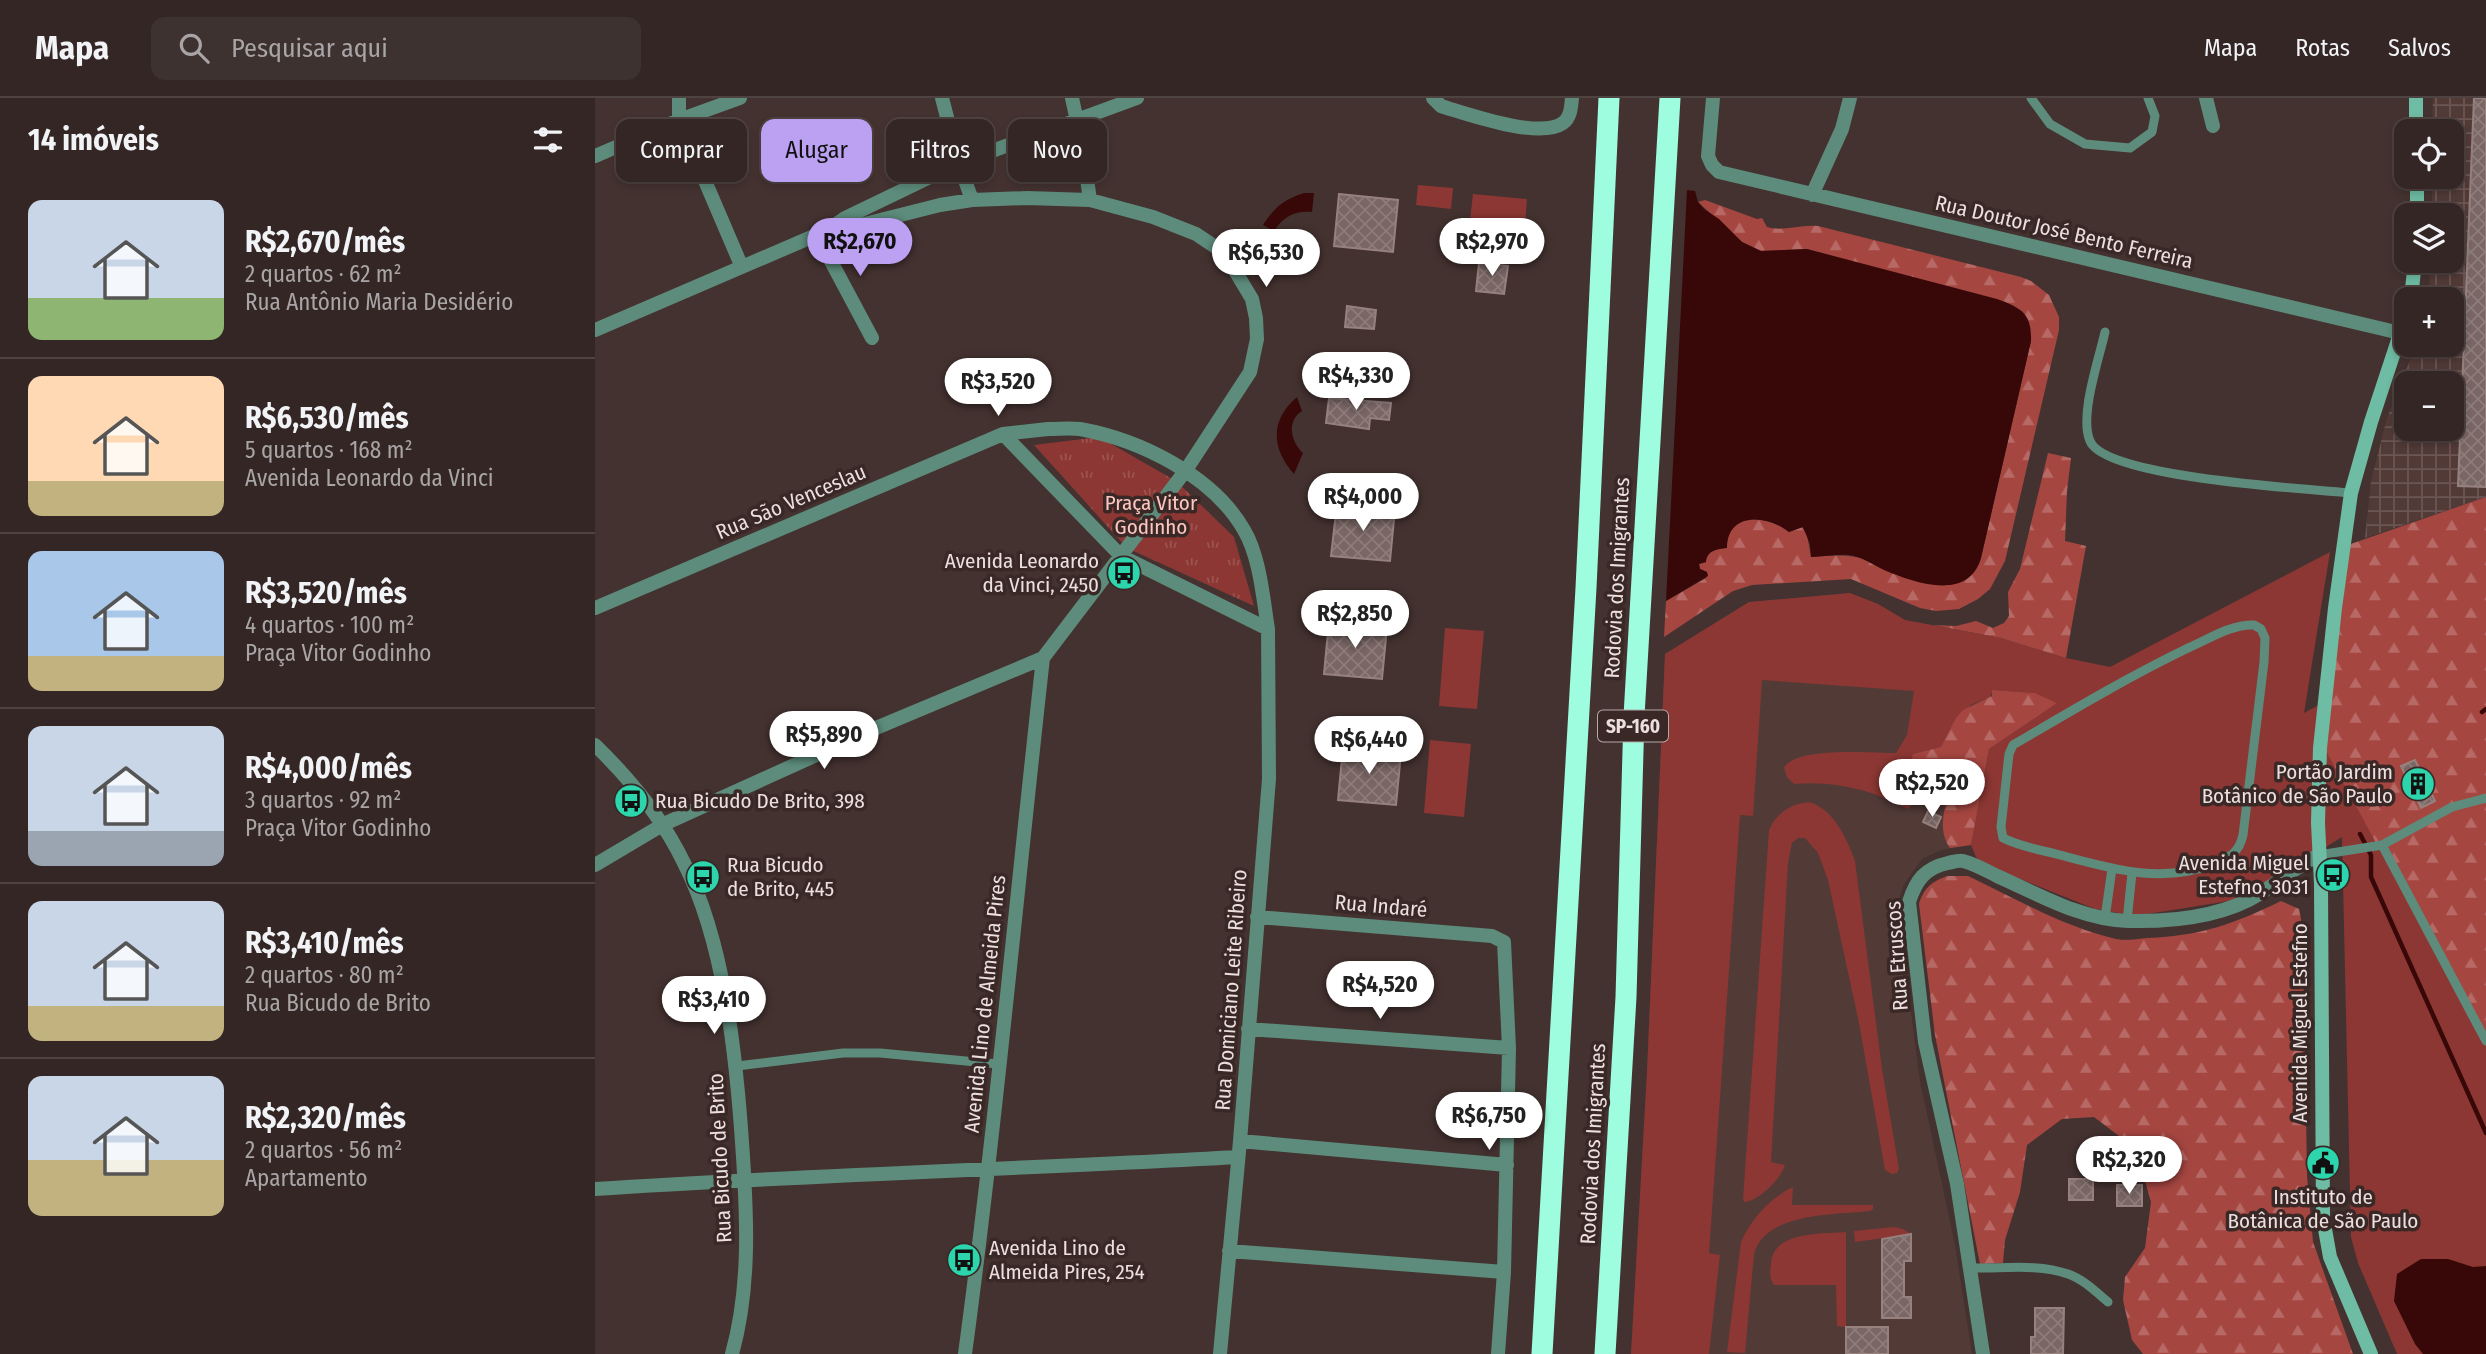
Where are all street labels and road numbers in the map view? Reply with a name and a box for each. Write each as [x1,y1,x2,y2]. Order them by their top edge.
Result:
street label: Rua Doutor José Bento Ferreira [1933,190,2195,274]
street label: Rua São Venceslau [712,459,870,545]
street label: Rodovia dos Imigrantes [1599,477,1635,679]
road number: SP-160 [1598,710,1668,741]
street label: Rua Domiciano Leite Ribeiro [1210,869,1252,1111]
street label: Avenida Lino de Almeida Pires [959,874,1011,1134]
street label: Rua Indaré [1334,889,1428,923]
street label: Rua Etruscos [1880,900,1914,1012]
street label: Avenida Miguel Estefno [2287,923,2313,1123]
street label: Rodovia dos Imigrantes [1575,1043,1611,1245]
street label: Rua Bicudo de Brito [703,1073,737,1243]

